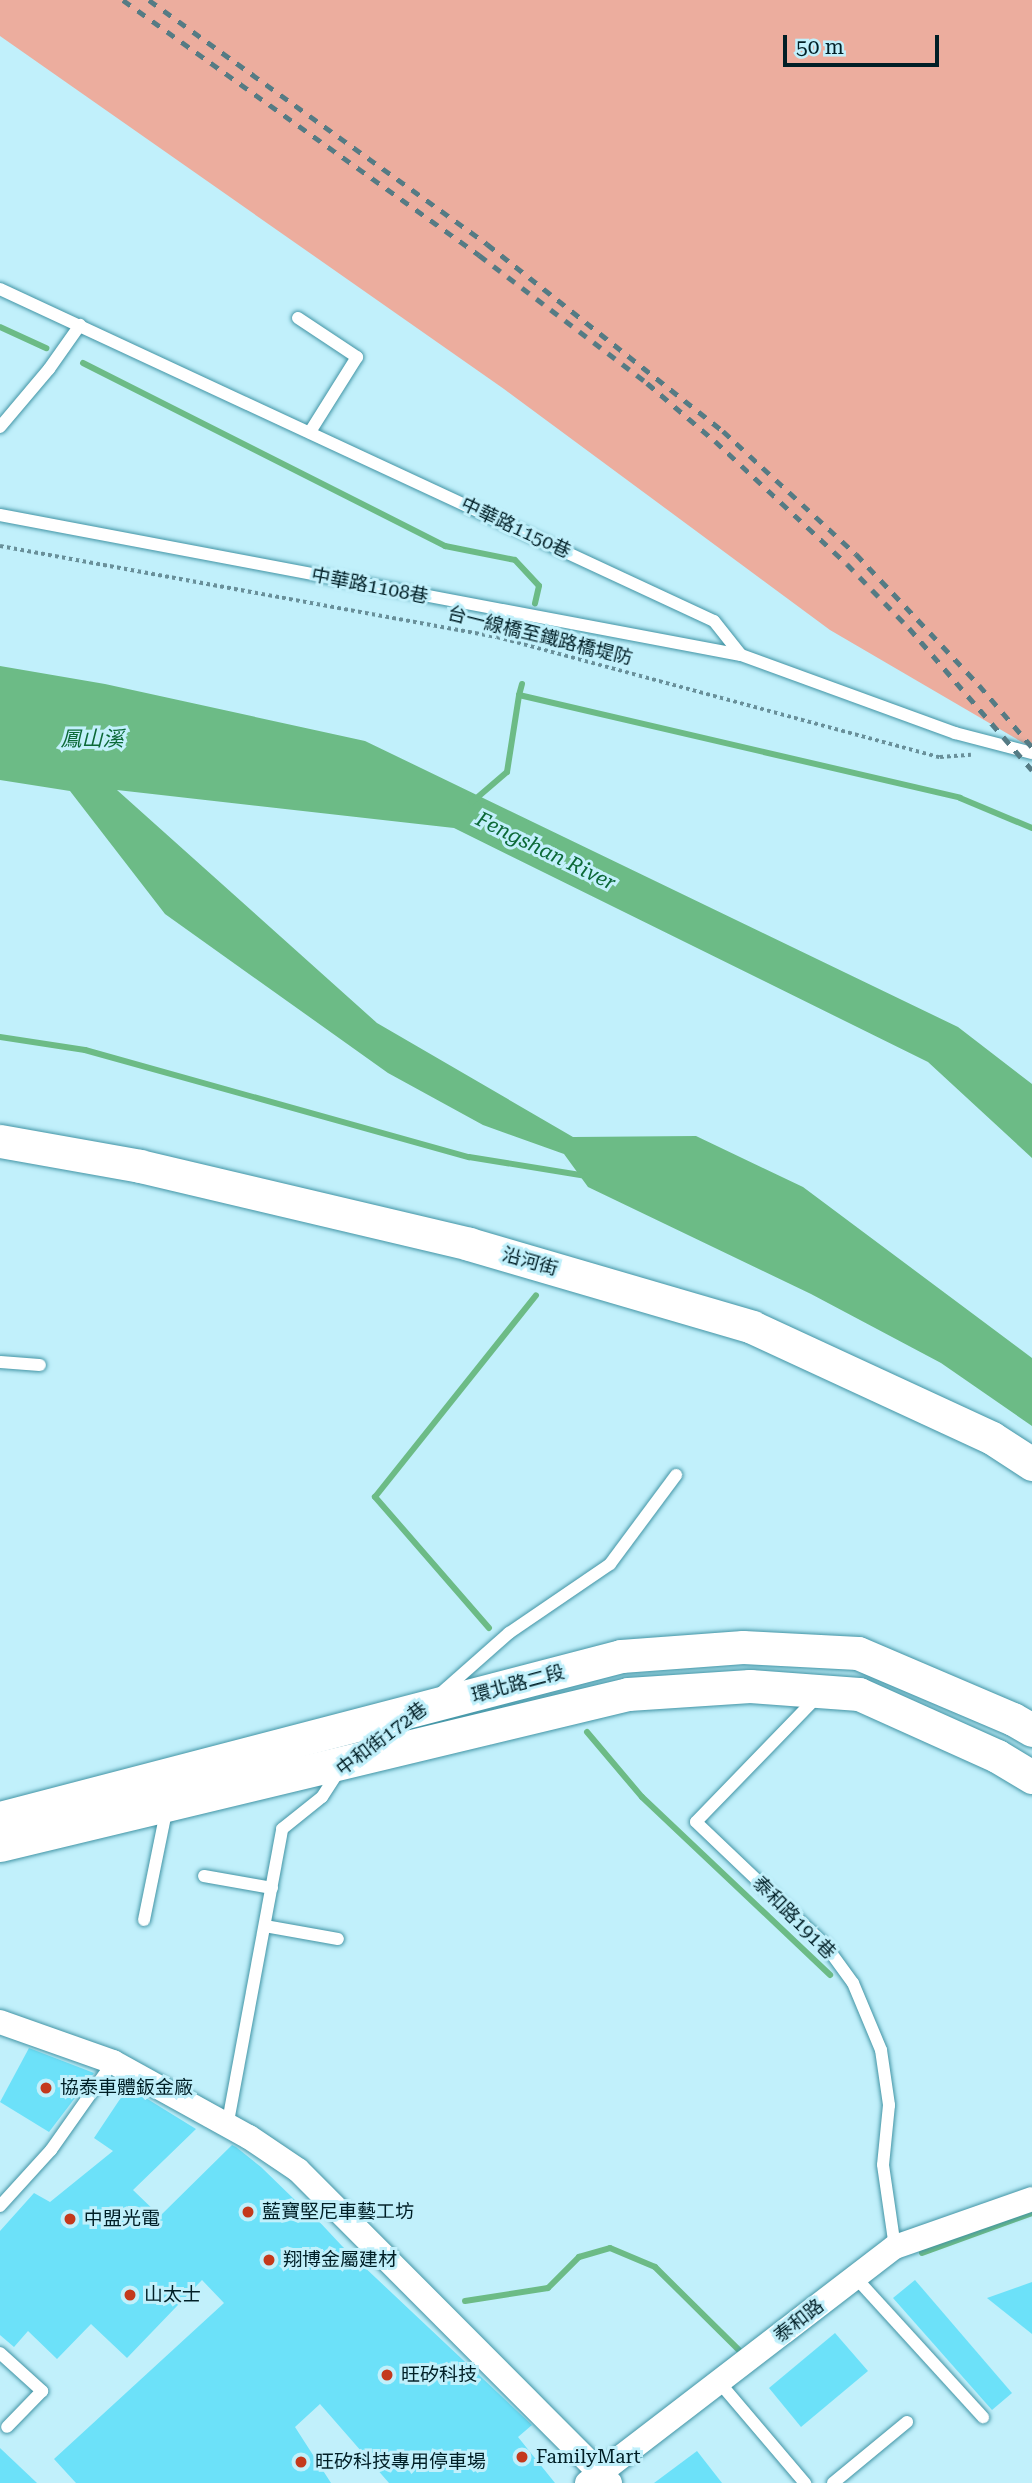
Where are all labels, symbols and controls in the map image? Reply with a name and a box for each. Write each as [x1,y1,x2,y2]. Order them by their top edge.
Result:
scale bar [787,21,943,65]
text: 50 m [796,35,844,59]
street label: 中華路1150巷 [457,493,575,563]
street label: 中華路1108巷 [310,563,430,609]
street label: 台一線橋至鐵路橋堤防 [445,602,635,670]
water label: 鳳山溪 [61,726,123,752]
water label: Fengshan River [472,806,620,896]
street label: 沿河街 [499,1243,561,1281]
street label: 環北路二段 [469,1661,567,1707]
street label: 中和街172巷 [332,1697,432,1781]
street label: 泰和路191巷 [748,1872,840,1964]
place label: 協泰車體鈑金廠 [60,2077,193,2099]
marker: 協泰車體鈑金廠 [38,2080,54,2096]
place label: 藍寶堅尼車藝工坊 [262,2201,414,2223]
marker: 藍寶堅尼車藝工坊 [240,2204,256,2220]
place label: 中盟光電 [84,2208,160,2230]
marker: 中盟光電 [62,2211,78,2227]
place label: 翔博金屬建材 [283,2249,397,2271]
marker: 翔博金屬建材 [261,2252,277,2268]
place label: 山太士 [144,2284,201,2306]
marker: 山太士 [122,2287,138,2303]
street label: 泰和路 [770,2294,828,2348]
place label: 旺矽科技 [401,2364,477,2386]
marker: 旺矽科技 [379,2367,395,2383]
place label: FamilyMart [536,2446,641,2468]
marker: FamilyMart [514,2449,530,2465]
place label: 旺矽科技專用停車場 [315,2451,486,2473]
marker: 旺矽科技專用停車場 [293,2454,309,2470]

